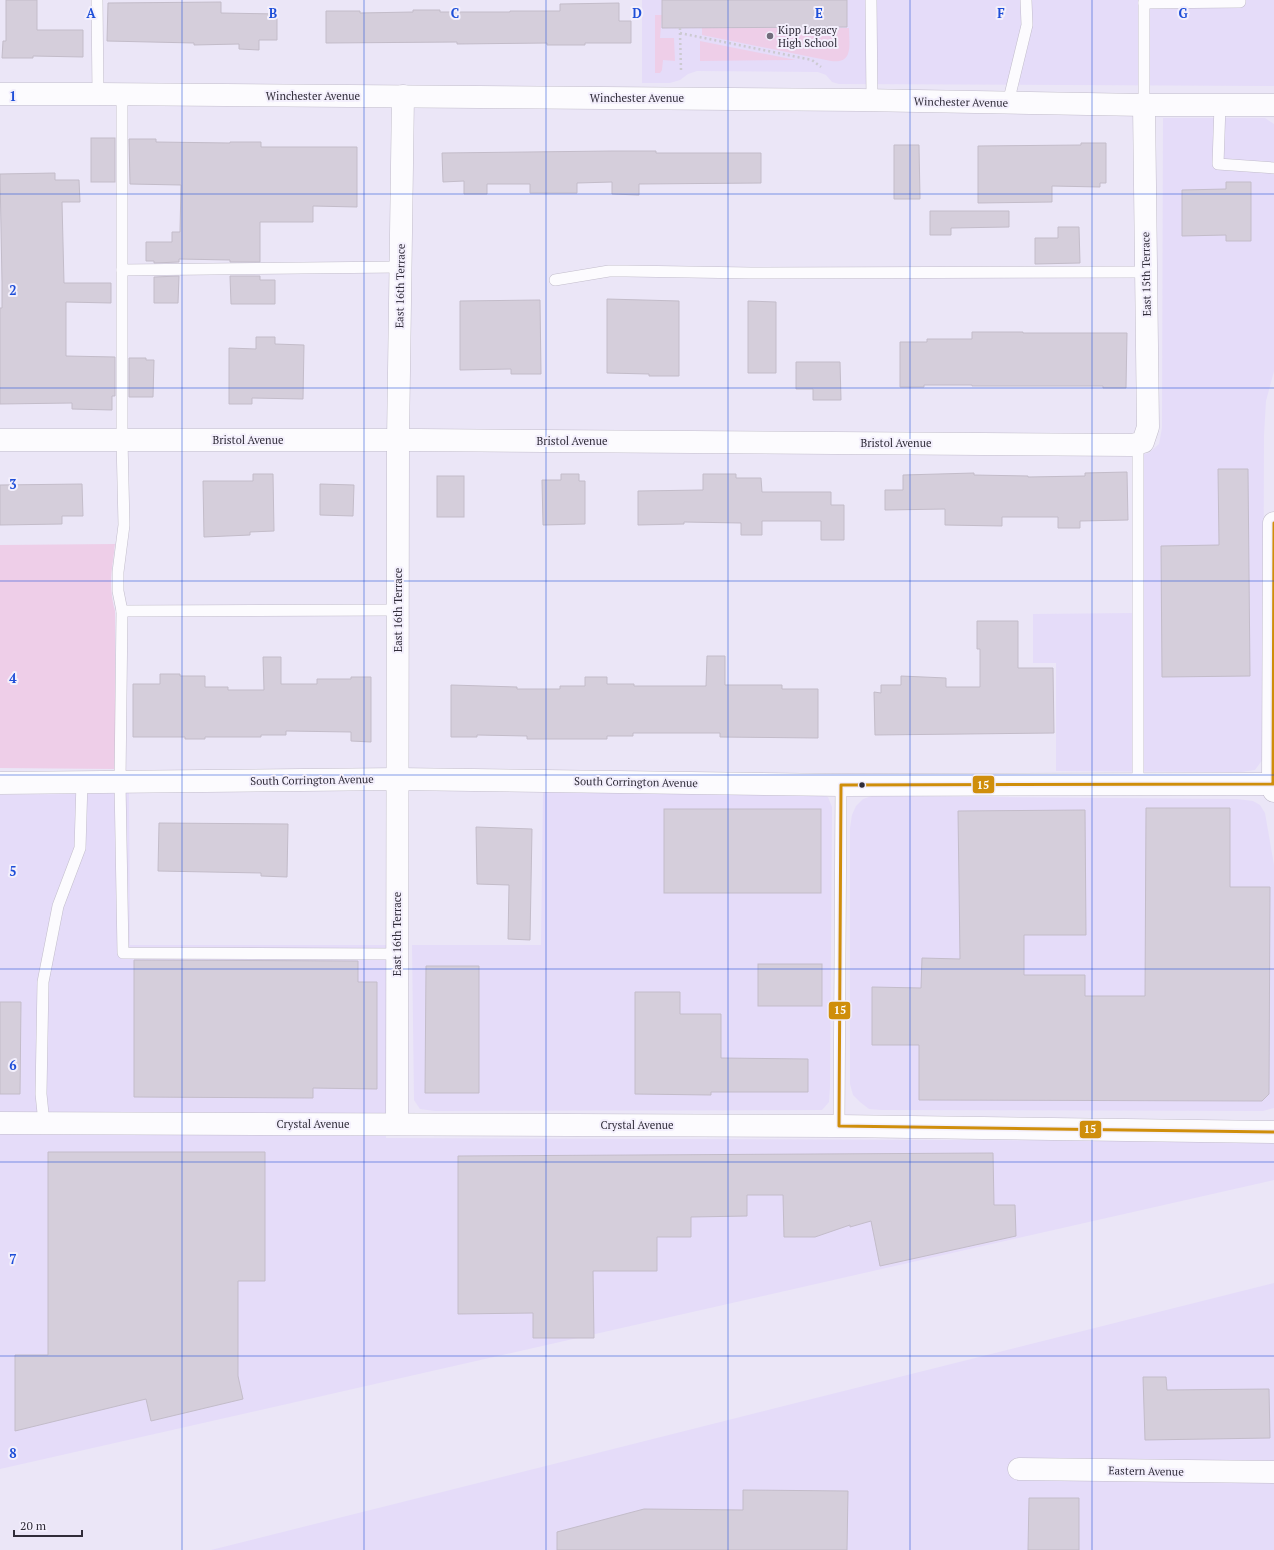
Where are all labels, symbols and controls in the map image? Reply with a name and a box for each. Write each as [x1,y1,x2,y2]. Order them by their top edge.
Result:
text: A [86,4,96,22]
text: B [269,4,277,22]
text: C [451,4,459,22]
text: D [632,4,642,22]
text: E [815,4,823,22]
text: F [997,4,1005,22]
text: G [1178,4,1188,22]
place label: Kipp Legacy High School [778,23,838,50]
marker: Kipp Legacy High School [765,31,775,41]
text: 1 [9,87,17,105]
street label: Winchester Avenue [266,89,361,103]
street label: Winchester Avenue [590,91,685,105]
street label: Winchester Avenue [914,94,1009,110]
street label: East 15th Terrace [1138,231,1154,316]
street label: East 16th Terrace [392,243,408,328]
text: 2 [9,281,17,299]
street label: Bristol Avenue [212,433,284,447]
street label: Bristol Avenue [536,434,608,448]
street label: Bristol Avenue [860,436,932,450]
text: 3 [9,475,17,493]
street label: East 16th Terrace [391,567,405,652]
text: 4 [9,669,17,687]
street label: South Corrington Avenue [250,772,374,788]
street label: South Corrington Avenue [574,774,698,790]
line badge: 15 [972,775,995,794]
text: 15 [977,778,989,792]
unlabelled marker [857,780,867,790]
text: 5 [9,862,17,880]
street label: East 16th Terrace [390,891,404,976]
line badge: 15 [828,1001,851,1020]
text: 15 [834,1003,846,1017]
text: 6 [9,1056,17,1074]
street label: Crystal Avenue [276,1117,350,1131]
street label: Crystal Avenue [600,1118,674,1132]
line badge: 15 [1079,1120,1102,1139]
text: 15 [1084,1122,1096,1136]
text: 7 [9,1250,17,1268]
text: 8 [9,1444,17,1462]
street label: Eastern Avenue [1108,1463,1184,1479]
scale bar [14,1512,82,1538]
text: 20 m [20,1518,47,1533]

